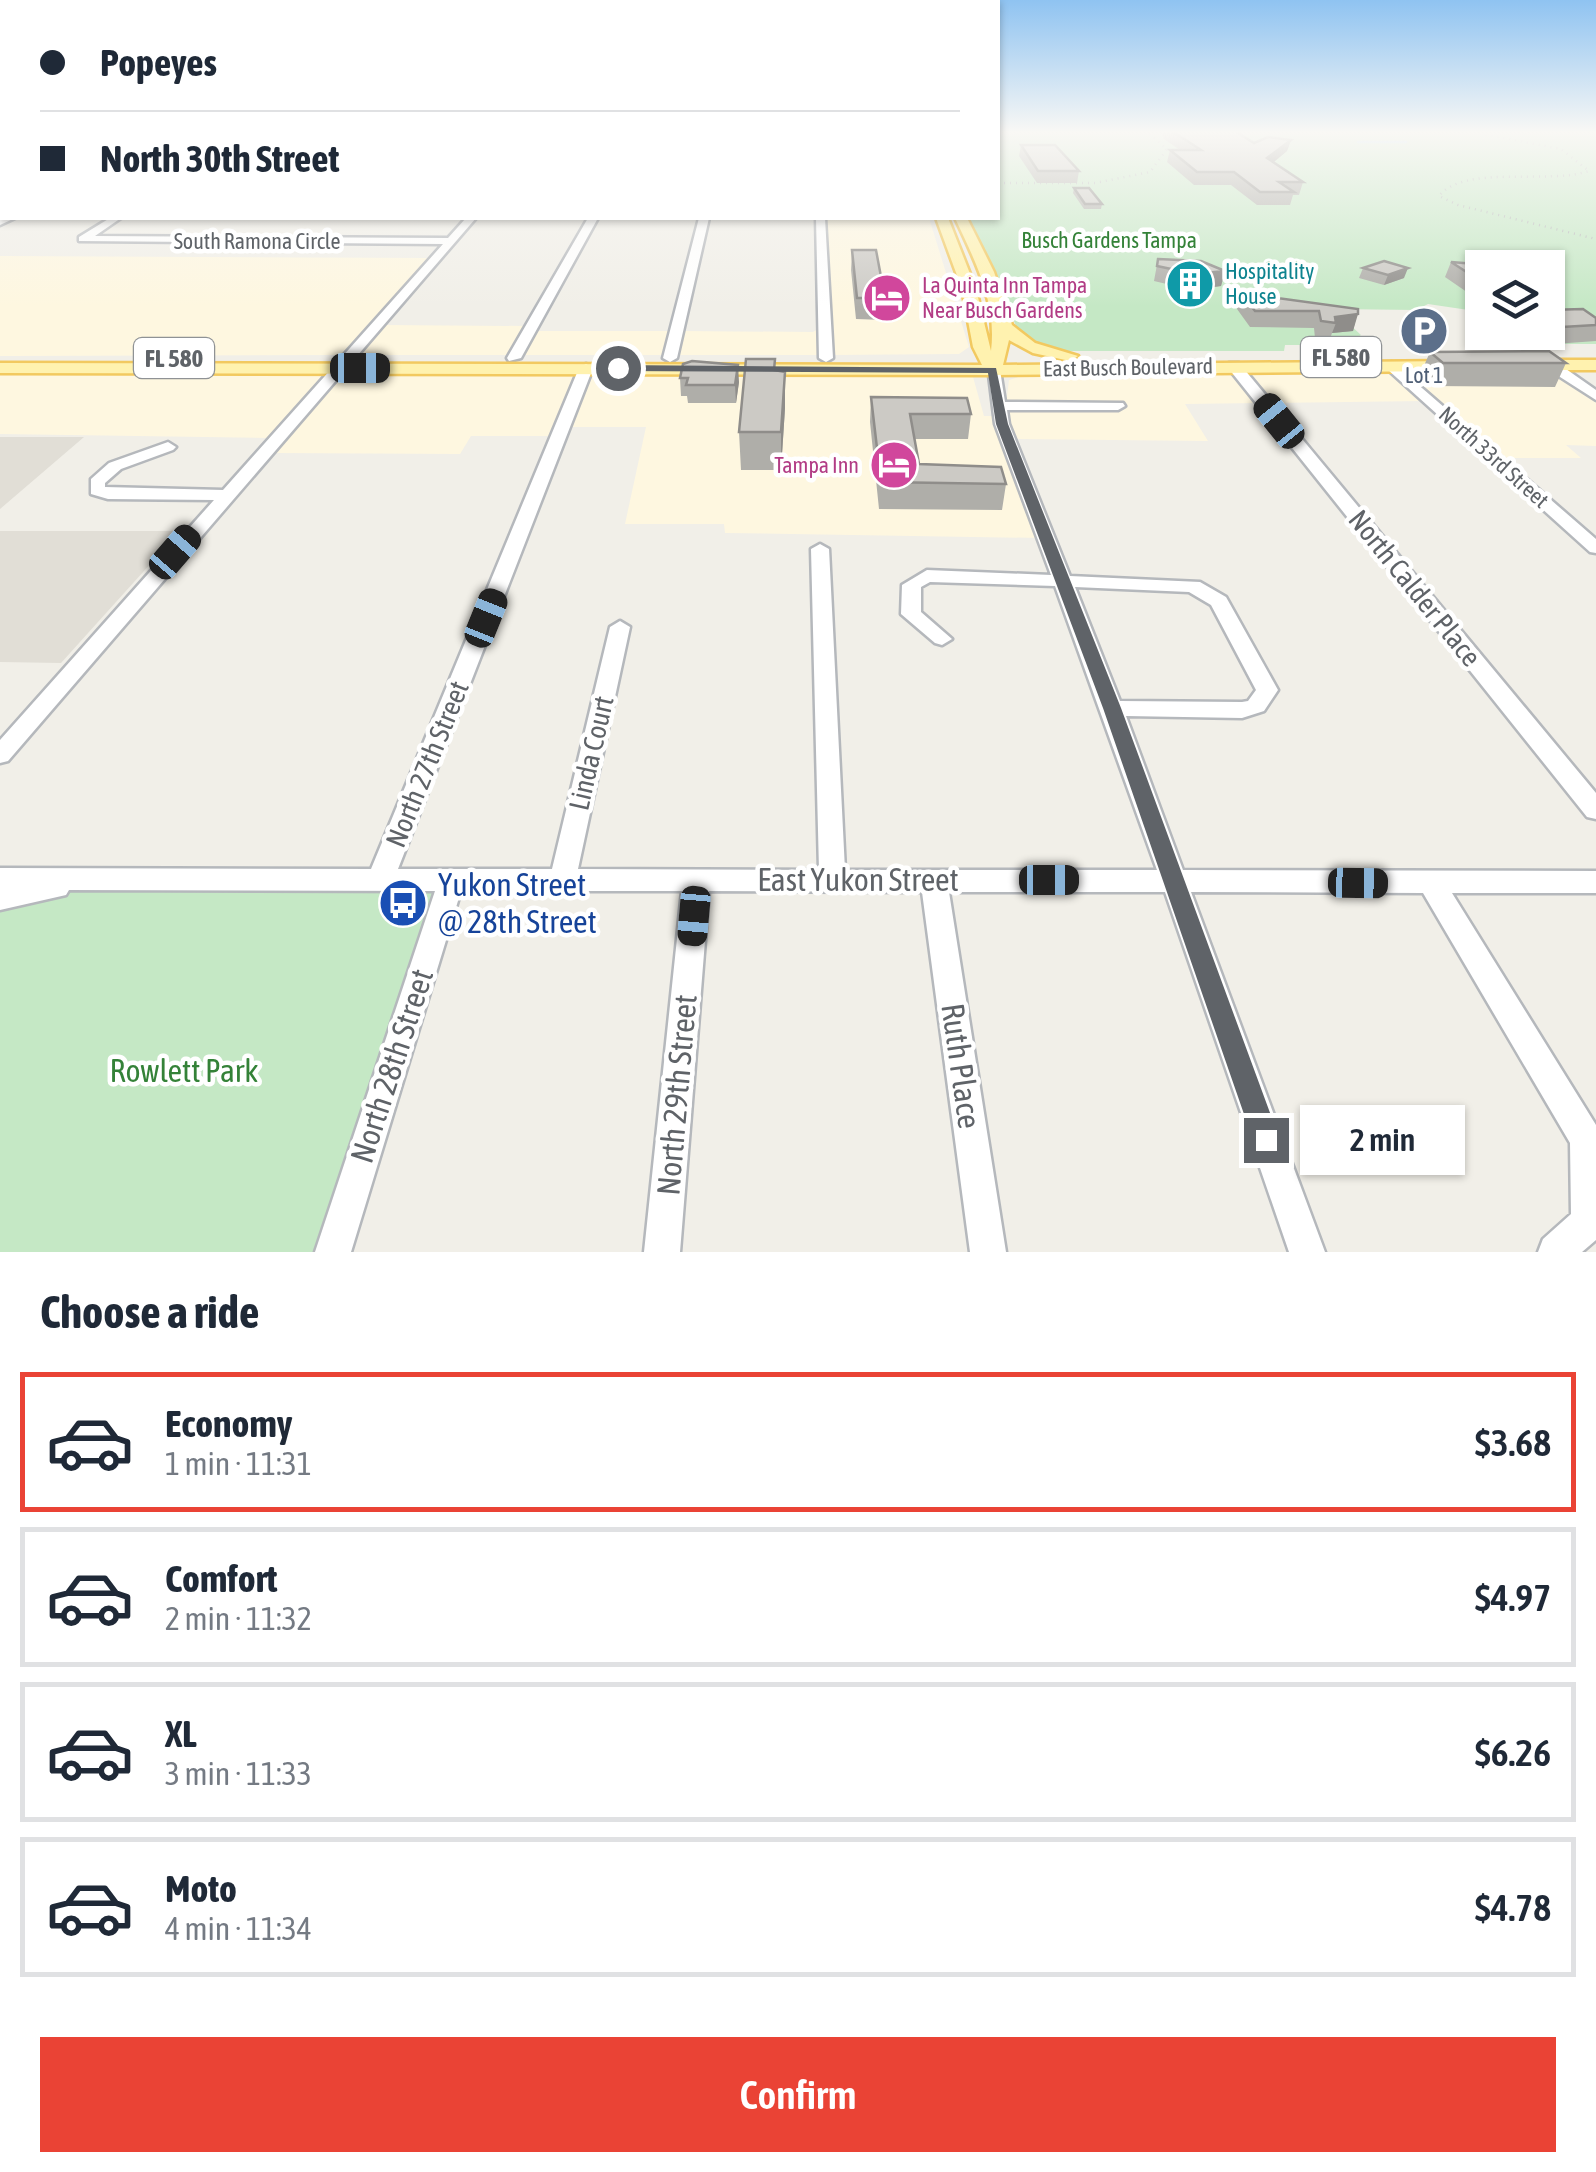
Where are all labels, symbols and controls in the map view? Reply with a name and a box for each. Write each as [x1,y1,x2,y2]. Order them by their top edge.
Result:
text: Popeyes [100,41,217,84]
text: North 30th Street [100,137,339,180]
park label: Busch Gardens Tampa [1021,227,1197,253]
street label: South Ramona Circle [174,228,340,254]
map controls [1465,250,1565,350]
button: layers [1465,250,1565,350]
building icon: Hospitality House [1164,258,1216,310]
place label: Hospitality House [1225,258,1314,309]
hotel icon: La Quinta Inn Tampa Near Busch Gardens [861,272,913,324]
place label: La Quinta Inn Tampa Near Busch Gardens [922,272,1087,323]
parking icon: Lot 1 [1398,305,1450,357]
road number: FL 580 [1301,337,1381,377]
road number: FL 580 [134,338,214,378]
route start [596,346,641,391]
car [330,353,390,383]
street label: East Busch Boulevard [1043,353,1213,381]
place label: Lot 1 [1405,362,1443,388]
car [1248,388,1310,454]
street label: North 33rd Street [1434,401,1554,513]
hotel icon: Tampa Inn [868,439,920,491]
place label: Tampa Inn [774,452,859,478]
street label: North Calder Place [1342,504,1488,672]
car [144,520,206,584]
car [461,585,511,651]
street label: North 27th Street [379,676,475,852]
street label: Linda Court [562,693,620,813]
street label: East Yukon Street [757,861,959,898]
car [1019,865,1079,895]
place label: Yukon Street @ 28th Street [438,866,597,940]
car [1328,867,1388,899]
bus stop icon: Yukon Street @ 28th Street [377,877,429,929]
car [676,885,712,947]
street label: North 28th Street [343,964,440,1167]
street label: North 29th Street [649,993,704,1197]
street label: Ruth Place [934,1001,989,1131]
park label: Rowlett Park [110,1052,258,1089]
callout: 2 min [1301,1105,1466,1175]
route end [1244,1118,1289,1163]
text: 2 min [1350,1121,1415,1158]
text: Choose a ride [40,1286,259,1338]
icon: car [45,1397,135,1487]
text: Economy [165,1402,292,1445]
text: $3.68 [1475,1421,1551,1464]
text: 1 min · 11:31 [165,1445,312,1482]
icon: car [45,1552,135,1642]
text: Comfort [165,1557,277,1600]
text: $4.97 [1475,1576,1551,1619]
text: 2 min · 11:32 [165,1600,312,1637]
icon: car [45,1707,135,1797]
text: XL [165,1712,197,1755]
text: $6.26 [1475,1731,1551,1774]
text: 3 min · 11:33 [165,1755,312,1792]
icon: car [45,1862,135,1952]
text: Moto [165,1867,237,1910]
text: $4.78 [1475,1886,1551,1929]
text: 4 min · 11:34 [165,1910,312,1947]
button: Confirm [40,2037,1556,2152]

